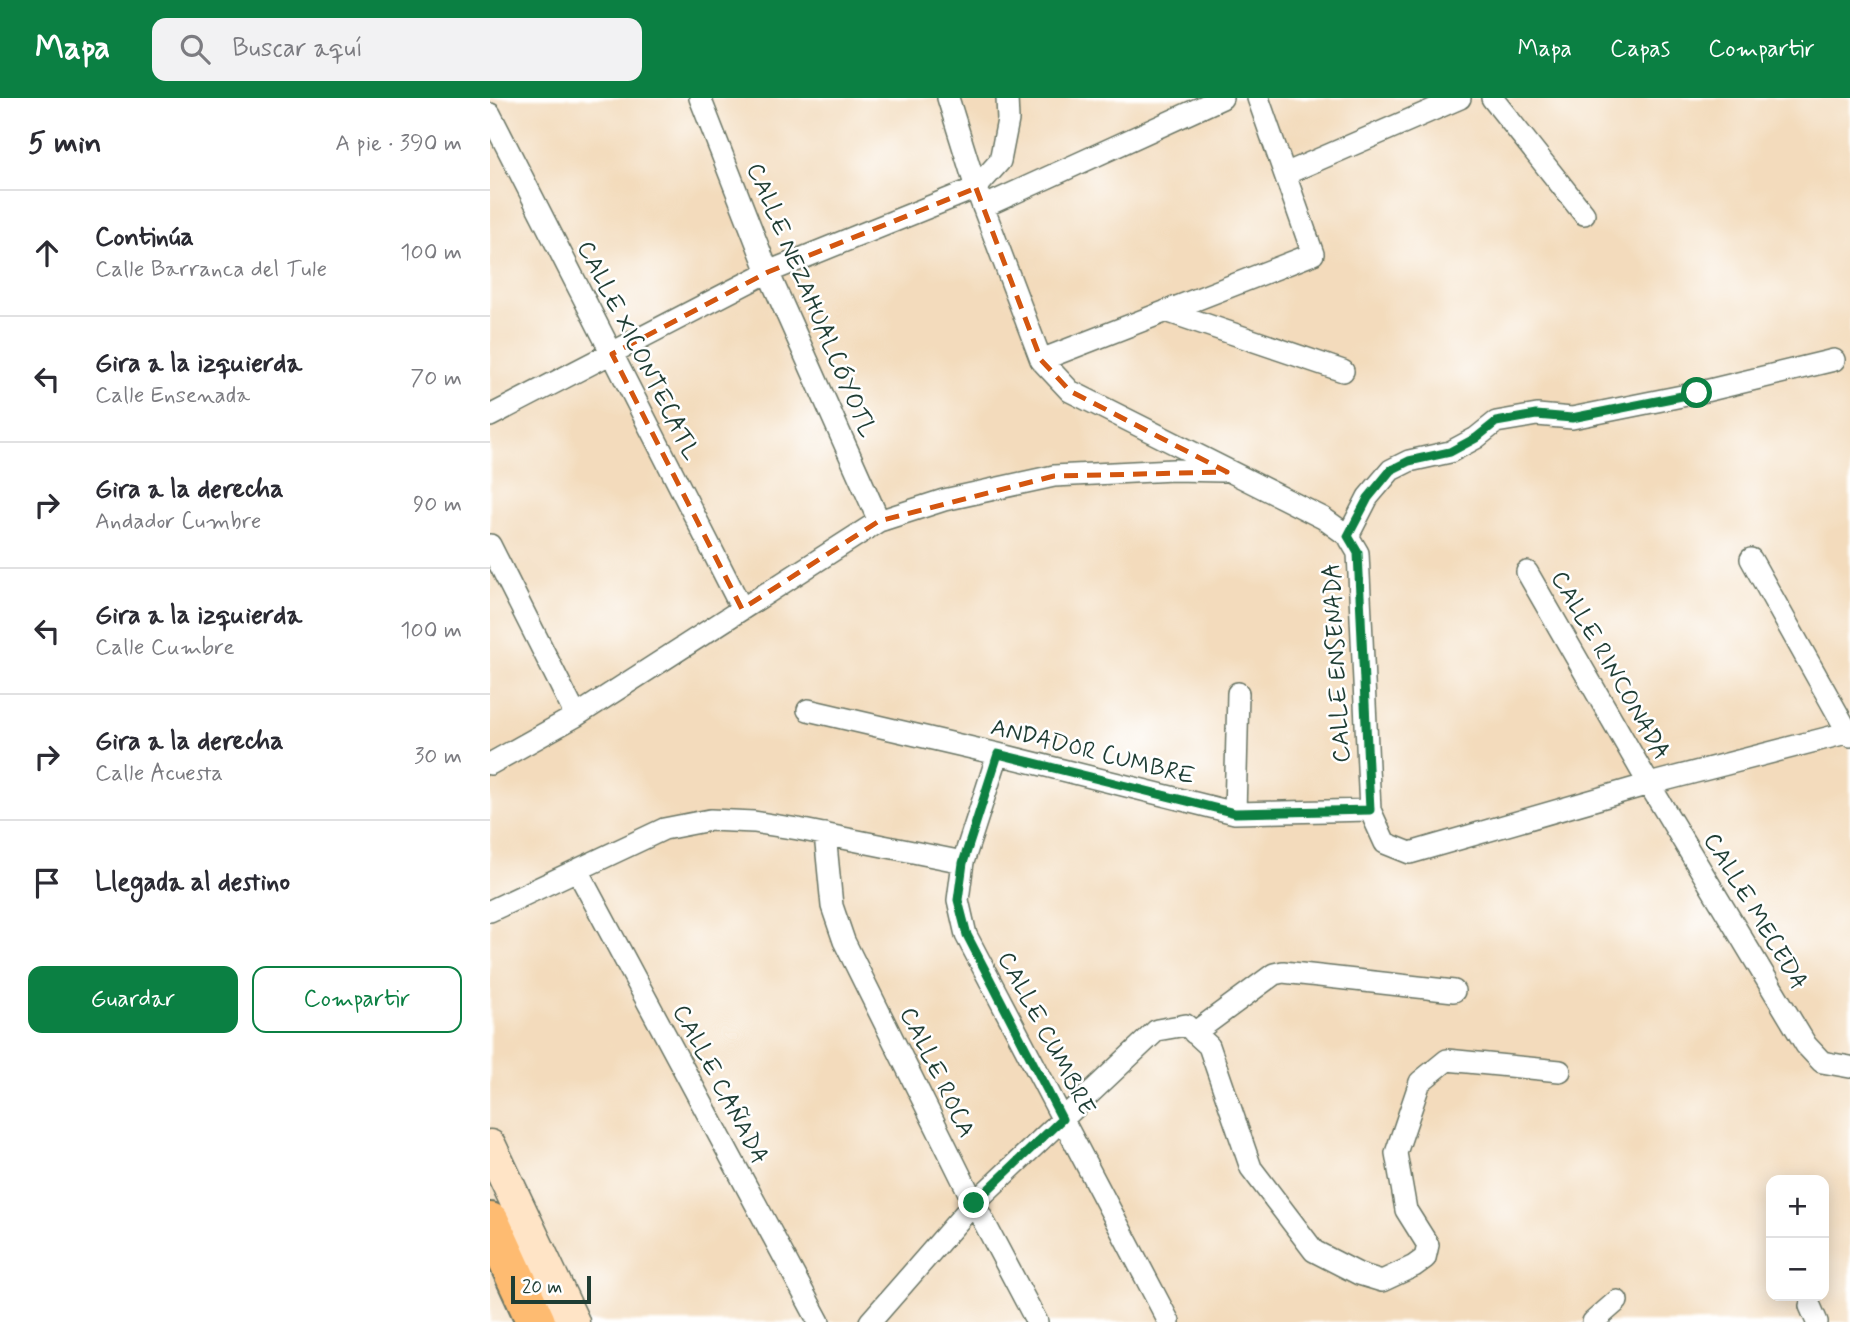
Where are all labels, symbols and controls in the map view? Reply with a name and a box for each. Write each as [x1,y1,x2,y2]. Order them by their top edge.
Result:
search box [152,18,642,81]
text: Mapa [35,27,110,71]
icon: search [176,30,214,68]
text: Buscar aquí [232,32,363,66]
text: Mapa [1517,34,1572,65]
text: Capas [1610,34,1670,65]
text: Compartir [1708,34,1815,65]
text: 5 min [28,124,102,163]
text: A pie · 390 m [335,129,462,159]
street label: CALLE NEZAHUALCÓYOTL [739,158,883,443]
text: Continúa [95,221,194,255]
icon: ahead [28,234,66,272]
street label: CALLE XICONTECATL [569,236,706,466]
text: 100 m [400,238,462,268]
text: Calle Barranca del Tule [95,255,327,285]
text: Gira a la izquierda [95,347,302,381]
icon: left [28,360,66,398]
text: 70 m [410,364,462,394]
route start [1681,377,1712,408]
text: Calle Ensenada [95,381,250,411]
text: Gira a la derecha [95,473,284,507]
icon: right [28,486,66,524]
text: 90 m [413,490,462,520]
text: Andador Cumbre [95,507,261,537]
street label: CALLE ENSENADA [1317,562,1358,764]
street label: CALLE RINCONADA [1543,566,1676,766]
text: Gira a la izquierda [95,599,302,633]
icon: left [28,612,66,650]
text: 100 m [400,616,462,646]
text: Calle Cumbre [95,633,235,663]
street label: ANDADOR CUMBRE [987,712,1198,793]
text: Gira a la derecha [95,725,284,759]
icon: right [28,738,66,776]
text: 30 m [414,742,462,772]
text: Calle Acuesta [95,759,223,789]
street label: CALLE MECEDA [1696,828,1814,996]
icon: arrive [28,864,66,902]
text: Llegada al destino [95,866,290,900]
street label: CALLE CUMBRE [989,946,1102,1121]
button: Guardar [28,966,238,1033]
button: Compartir [252,966,462,1033]
street label: CALLE CAÑADA [665,1000,775,1170]
street label: CALLE ROCA [892,1002,982,1143]
map controls [1766,1175,1829,1301]
button: + [1766,1175,1829,1238]
route end [958,1187,989,1218]
button: − [1766,1238,1829,1301]
scale bar [511,1273,592,1305]
text: 20 m [522,1275,562,1300]

